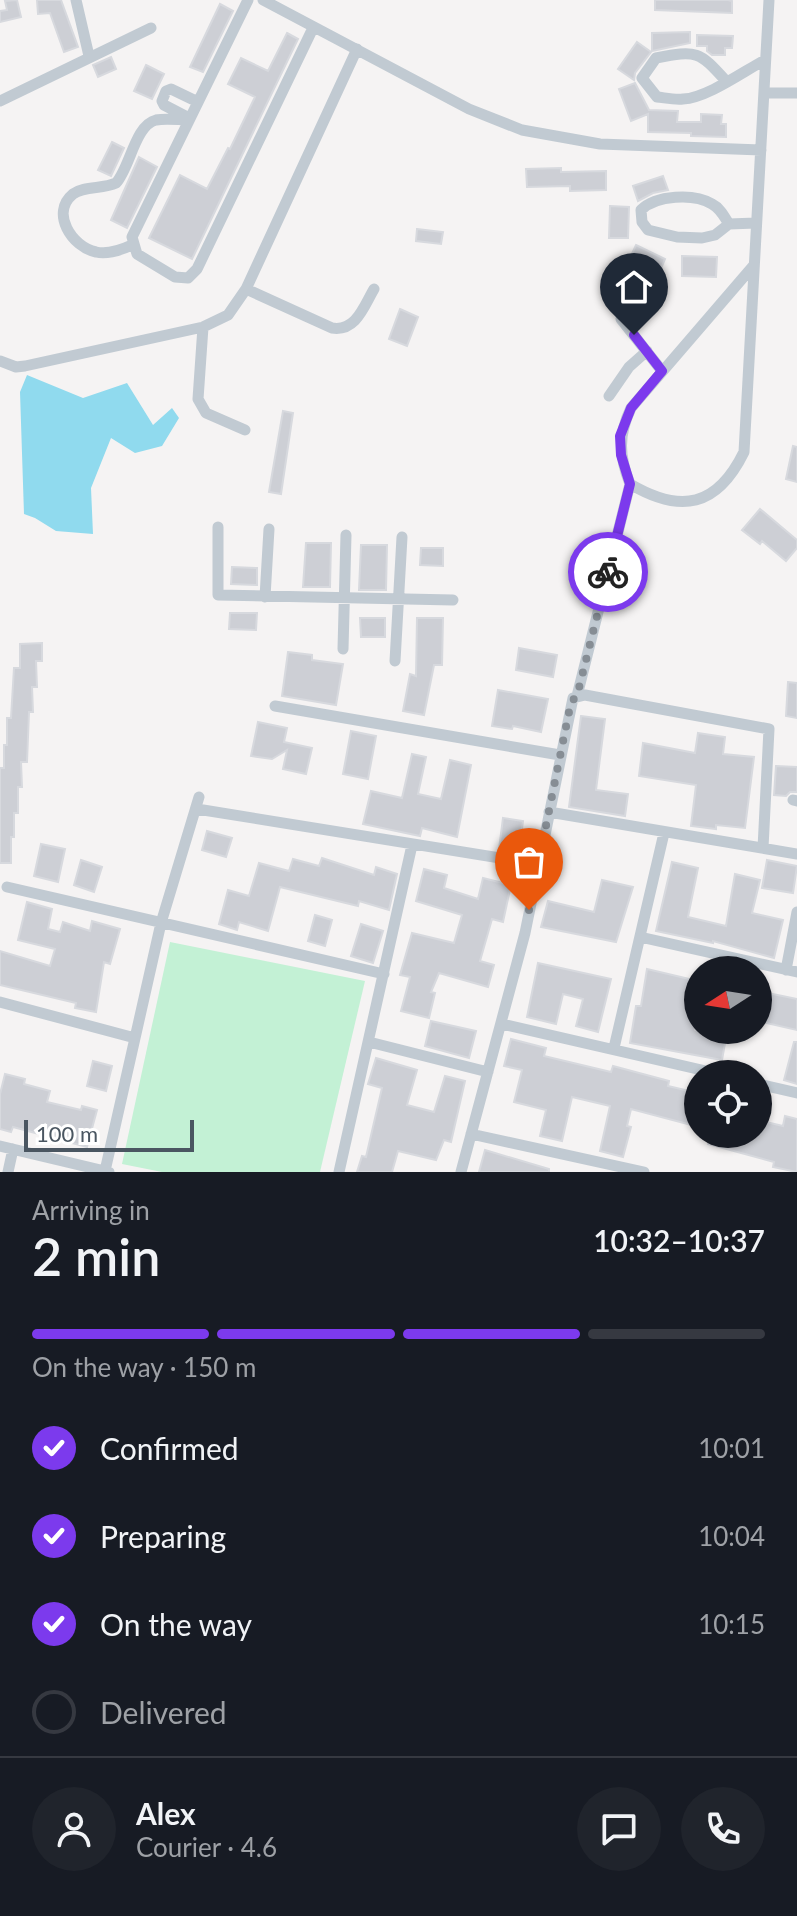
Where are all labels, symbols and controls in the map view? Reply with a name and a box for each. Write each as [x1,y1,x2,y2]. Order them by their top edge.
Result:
pin [600,253,668,335]
icon: home [612,265,656,309]
courier [568,532,648,612]
icon: bike [586,550,630,594]
pin [495,828,563,910]
icon: bag [507,840,551,884]
north arrow [684,956,772,1044]
map controls [684,956,772,1148]
button: locate [684,1060,772,1148]
scale bar [24,1116,194,1152]
text: 100 m [36,1120,98,1147]
text: Arriving in [32,1194,150,1226]
text: 10:32–10:37 [593,1222,765,1258]
text: 2 min [32,1225,160,1287]
text: On the way · 150 m [32,1351,256,1383]
icon: check [32,1426,76,1470]
text: Confirmed [100,1430,239,1466]
text: 10:01 [698,1432,765,1464]
icon: check [32,1514,76,1558]
text: Preparing [100,1518,226,1554]
text: 10:04 [698,1520,765,1552]
icon: check [32,1602,76,1646]
text: On the way [100,1606,252,1642]
text: 10:15 [698,1608,765,1640]
text: Delivered [100,1694,227,1730]
button: person [32,1787,116,1871]
button: chat [577,1787,661,1871]
button: phone [681,1787,765,1871]
text: Alex [136,1795,196,1831]
text: Courier · 4.6 [136,1831,277,1863]

